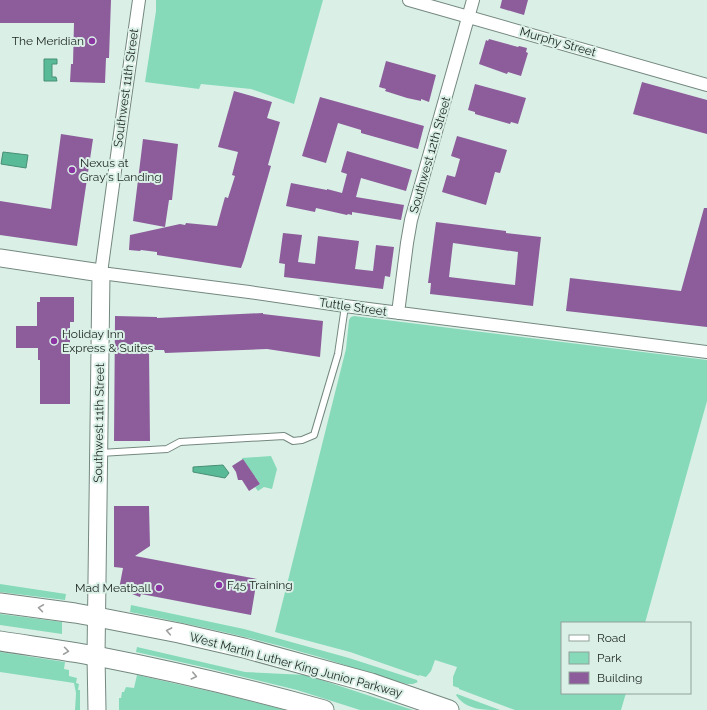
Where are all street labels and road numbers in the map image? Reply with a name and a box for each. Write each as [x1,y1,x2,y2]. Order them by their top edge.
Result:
street label: Murphy Street [518,24,598,60]
street label: Southwest 11th Street [111,28,141,148]
street label: Southwest 12th Street [407,95,453,215]
street label: Tuttle Street [318,295,388,319]
street label: Southwest 11th Street [91,363,107,483]
street label: West Martin Luther King Junior Parkway [188,630,404,700]

